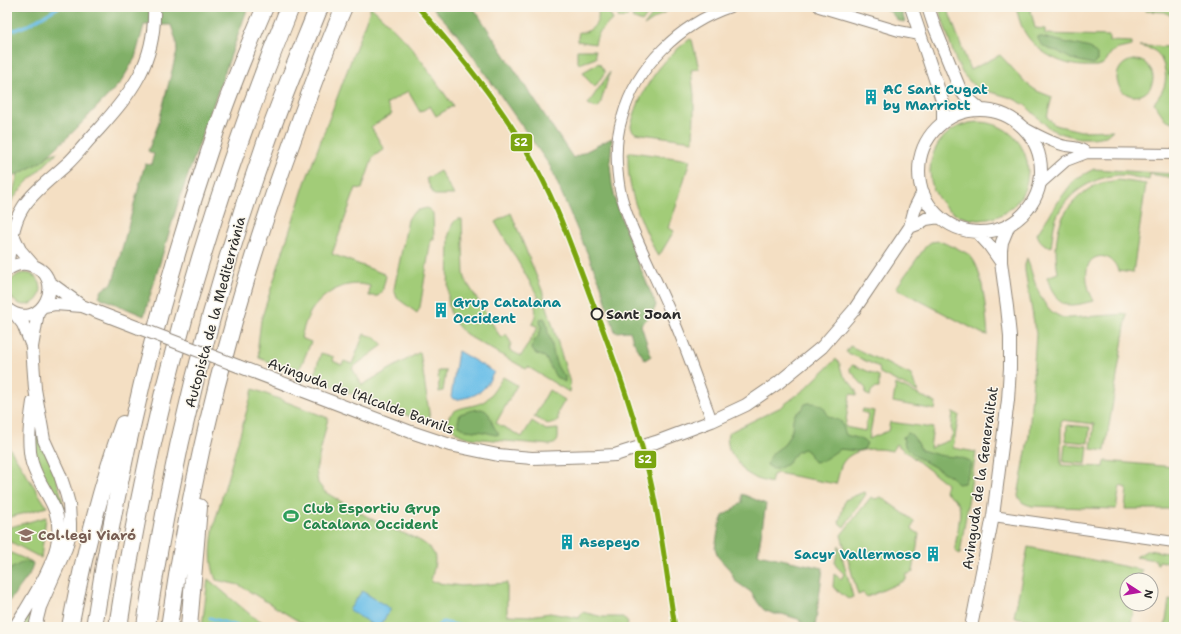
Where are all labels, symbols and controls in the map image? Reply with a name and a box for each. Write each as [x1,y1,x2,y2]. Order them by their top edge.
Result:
place label: AC Sant Cugat by Marriott [883,80,988,114]
building icon: AC Sant Cugat by Marriott [862,88,880,106]
line badge: S2 [510,133,533,152]
text: S2 [514,135,528,150]
street label: Autopista de la Mediterrània [181,214,249,410]
place label: Grup Catalana Occident [453,293,562,327]
building icon: Grup Catalana Occident [432,301,450,319]
place label: Sant Joan [606,305,681,323]
marker: Sant Joan [590,307,604,321]
street label: Avinguda de l'Alcalde Barnils [265,354,457,438]
street label: Avinguda de la Generalitat [958,385,1002,571]
line badge: S2 [634,450,657,469]
text: S2 [638,452,652,467]
place label: Club Esportiu Grup Catalana Occident [303,499,440,533]
sports icon: Club Esportiu Grup Catalana Occident [282,507,300,525]
school or university icon: Col·legi Viaró [17,526,35,544]
place label: Col·legi Viaró [38,526,136,544]
building icon: Asepeyo [558,533,576,551]
place label: Asepeyo [579,533,640,551]
place label: Sacyr Vallermoso [794,545,921,563]
building icon: Sacyr Vallermoso [924,545,942,563]
north arrow [1119,572,1159,612]
text: N [1140,588,1157,600]

